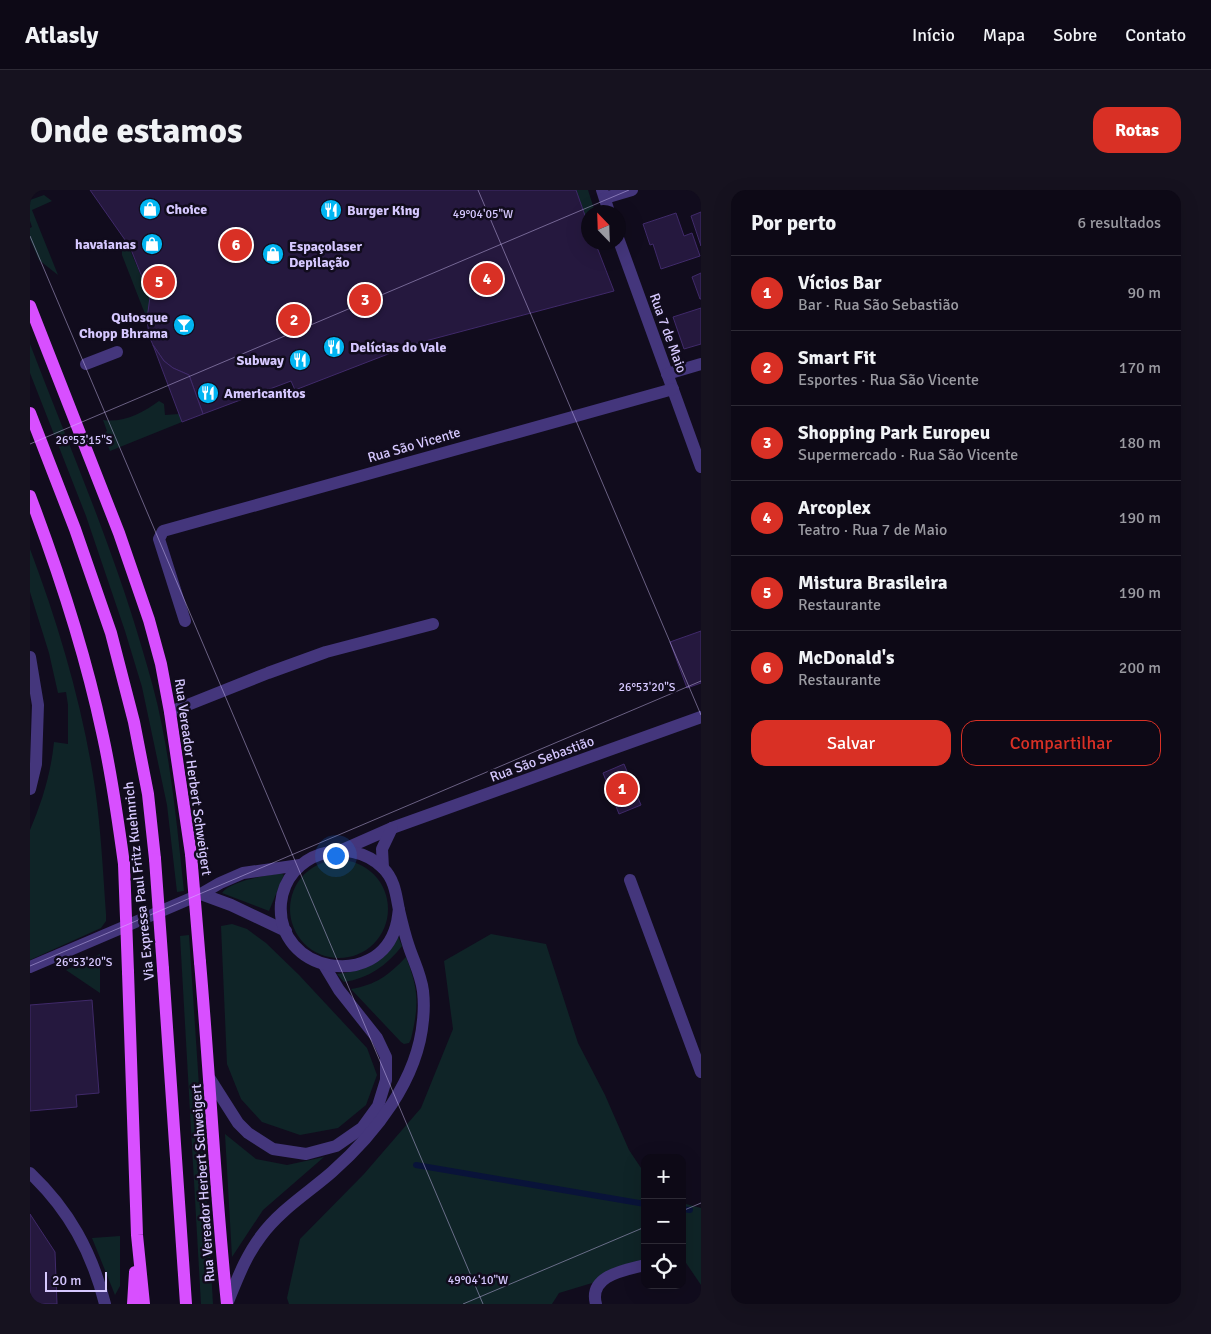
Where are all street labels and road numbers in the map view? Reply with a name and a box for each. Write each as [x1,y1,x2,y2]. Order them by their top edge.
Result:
street label: Rua 7 de Maio [646,291,690,375]
street label: Rua São Vicente [366,424,462,466]
street label: Rua Vereador Herbert Schweigert [171,677,215,877]
street label: Rua São Sebastião [488,732,596,786]
street label: Via Expressa Paul Fritz Kuehnrich [120,781,158,981]
street label: Rua Vereador Herbert Schweigert [188,1083,218,1283]

